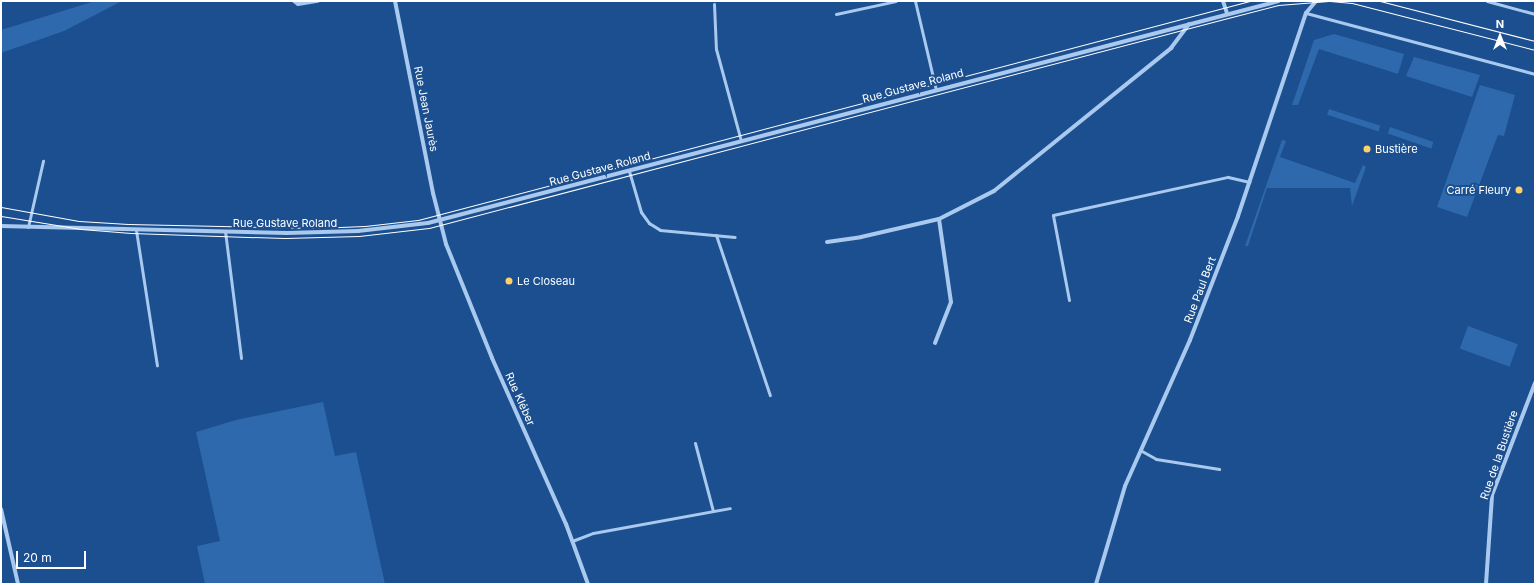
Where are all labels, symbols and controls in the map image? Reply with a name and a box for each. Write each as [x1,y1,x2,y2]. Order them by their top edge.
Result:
north arrow [1480,16,1520,56]
text: N [1496,17,1504,31]
street label: Rue Jean Jaurès [411,65,441,153]
street label: Rue Gustave Roland [861,66,965,106]
place label: Bustière [1375,142,1418,156]
marker: Bustière [1362,144,1372,154]
street label: Rue Gustave Roland [548,149,652,189]
place label: Carré Fleury [1446,183,1511,197]
marker: Carré Fleury [1514,185,1524,195]
street label: Rue Gustave Roland [233,216,337,230]
street label: Rue Paul Bert [1181,255,1219,325]
place label: Le Closeau [517,274,575,288]
marker: Le Closeau [504,276,514,286]
street label: Rue Kléber [502,370,538,428]
street label: Rue de la Bustière [1477,408,1521,502]
scale bar [18,543,88,569]
text: 20 m [23,550,52,565]

